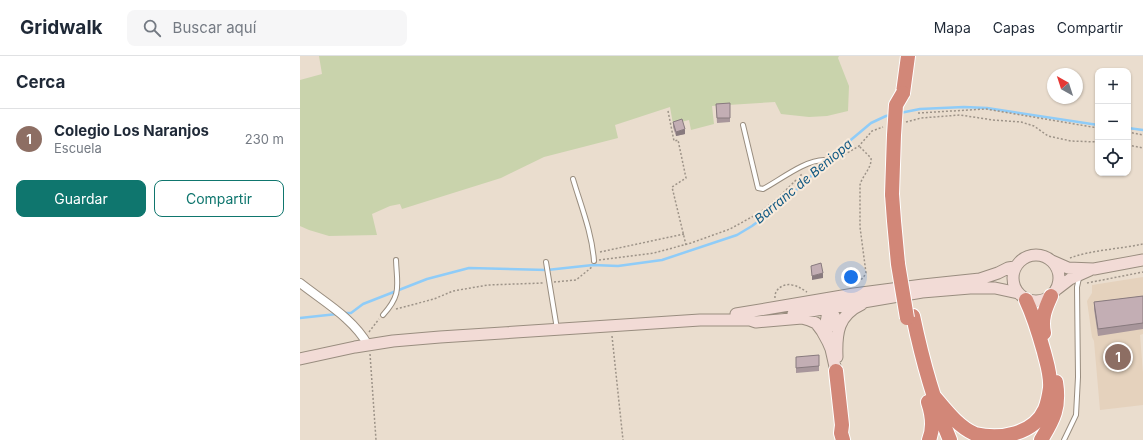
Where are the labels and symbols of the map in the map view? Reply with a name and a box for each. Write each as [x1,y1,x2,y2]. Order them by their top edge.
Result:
north arrow [1047,68,1083,104]
water label: Barranc de Beniopa [751,135,855,227]
your location [841,267,861,287]
pin: 1 [1105,342,1131,372]

